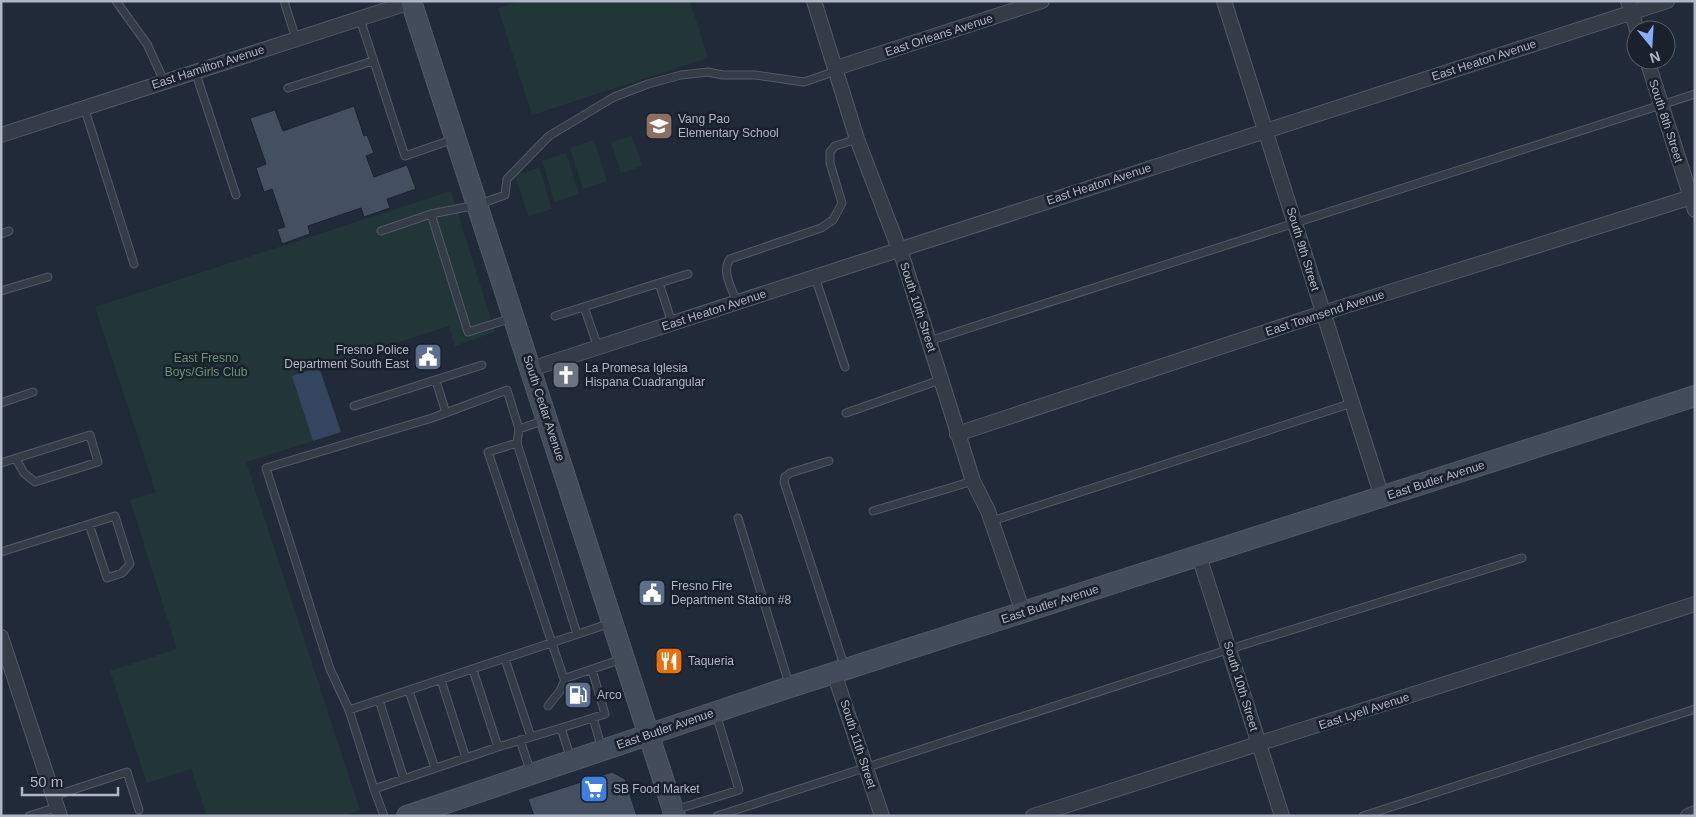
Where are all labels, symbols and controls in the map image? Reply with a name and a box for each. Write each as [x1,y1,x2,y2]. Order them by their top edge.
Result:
street label: East Orleans Avenue [883,11,995,59]
north arrow [1626,20,1676,70]
street label: East Heaton Avenue [1430,36,1538,84]
street label: East Hamilton Avenue [150,42,267,92]
text: N [1648,48,1662,67]
street label: South 8th Street [1646,78,1686,165]
school or university icon: Vang Pao Elementary School [644,111,674,141]
place label: Vang Pao Elementary School [678,112,779,140]
street label: East Heaton Avenue [1045,160,1153,208]
street label: South 9th Street [1284,205,1323,293]
street label: South 10th Street [897,260,939,354]
street label: East Heaton Avenue [660,286,768,334]
street label: East Townsend Avenue [1264,287,1387,339]
public building icon: Fresno Police Department South East [413,342,443,372]
place label: Fresno Police Department South East [284,343,410,371]
park label: East Fresno Boys/Girls Club [165,351,248,379]
street label: South Cedar Avenue [520,353,568,463]
church icon: La Promesa Iglesia Hispana Cuadrangular [551,360,581,390]
place label: La Promesa Iglesia Hispana Cuadrangular [585,361,705,389]
street label: East Butler Avenue [1385,458,1487,502]
public building icon: Fresno Fire Department Station #8 [637,578,667,608]
place label: Fresno Fire Department Station #8 [671,579,791,607]
street label: East Butler Avenue [999,582,1101,626]
street label: South 10th Street [1221,639,1262,733]
restaurant icon: Taqueria [654,646,684,676]
place label: Taqueria [688,654,734,668]
fuel station icon: Arco [563,680,593,710]
place label: Arco [597,688,622,702]
street label: East Lyell Avenue [1317,690,1412,732]
street label: South 11th Street [837,698,879,791]
street label: East Butler Avenue [615,706,716,752]
scale bar [22,764,119,796]
text: 50 m [30,773,63,790]
supermarket icon: SB Food Market [579,774,609,804]
place label: SB Food Market [613,782,700,796]

